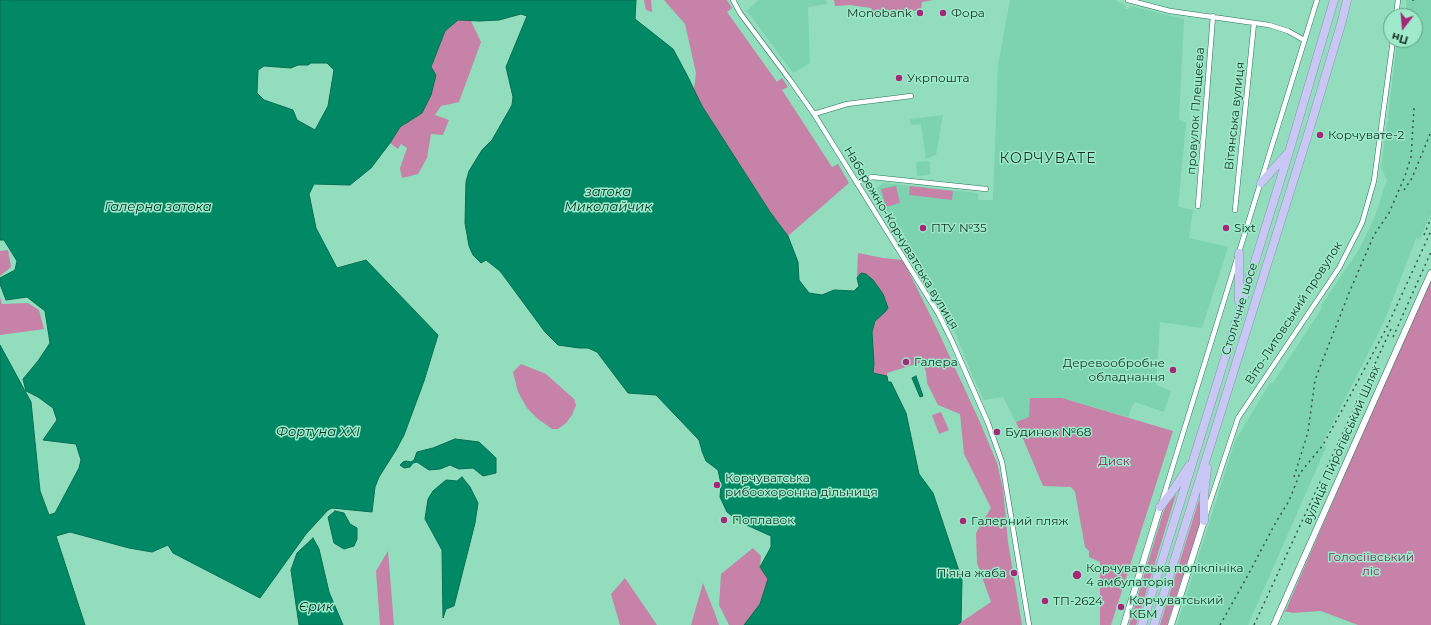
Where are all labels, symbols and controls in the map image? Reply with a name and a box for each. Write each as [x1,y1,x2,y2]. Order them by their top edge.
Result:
place label: Monobank [847,6,912,20]
place label: Фора [951,6,985,20]
marker: Monobank [915,8,925,18]
marker: Фора [938,8,948,18]
north arrow [1383,8,1423,48]
text: Пн [1390,30,1410,48]
street label: провулок Плещеєва [1184,47,1208,175]
street label: Вітянська вулиця [1222,61,1248,171]
place label: Укрпошта [907,71,969,85]
marker: Укрпошта [894,73,904,83]
place label: Корчувате-2 [1328,128,1404,142]
marker: Корчувате-2 [1315,130,1325,140]
street label: Набережно-Корчуватська вулиця [840,144,962,332]
district label: КОРЧУВАТЕ [1000,151,1096,167]
water label: затока Миколайчик [564,184,652,215]
water label: Галерна затока [104,199,212,215]
place label: ПТУ №35 [931,221,987,235]
place label: Sixt [1234,221,1256,235]
marker: ПТУ №35 [918,223,928,233]
marker: Sixt [1221,223,1231,233]
street label: Віто-Литовський провулок [1242,239,1346,387]
street label: Столичне шосе [1219,261,1261,357]
place label: Галера [914,355,958,369]
place label: Деревообробне обладнання [1063,356,1165,384]
marker: Галера [901,357,911,367]
street label: вулиця Пирогівський Шлях [1300,363,1384,527]
marker: Деревообробне обладнання [1168,365,1178,375]
water label: Фортуна XXI [276,424,360,440]
place label: Будинок №68 [1005,425,1091,439]
marker: Будинок №68 [992,427,1002,437]
park label: Диск [1098,454,1130,468]
place label: Корчуватська рибоохоронна дільниця [725,471,878,499]
marker: Корчуватська рибоохоронна дільниця [712,480,722,490]
place label: Поплавок [732,513,794,527]
place label: Галерний пляж [971,514,1068,528]
marker: Поплавок [719,515,729,525]
marker: Галерний пляж [958,516,968,526]
park label: Голосіївський ліс [1328,550,1414,578]
place label: Корчуватська поліклініка 4 амбулаторія [1086,561,1244,589]
place label: П'яна жаба [937,566,1006,580]
marker: П'яна жаба [1009,568,1019,578]
marker: Корчуватська поліклініка 4 амбулаторія [1071,569,1083,581]
place label: Корчуватський КБМ [1129,593,1223,621]
place label: ТП-2624 [1053,594,1103,608]
marker: ТП-2624 [1040,596,1050,606]
water label: Єрик [299,599,333,615]
marker: Корчуватський КБМ [1116,602,1126,612]

